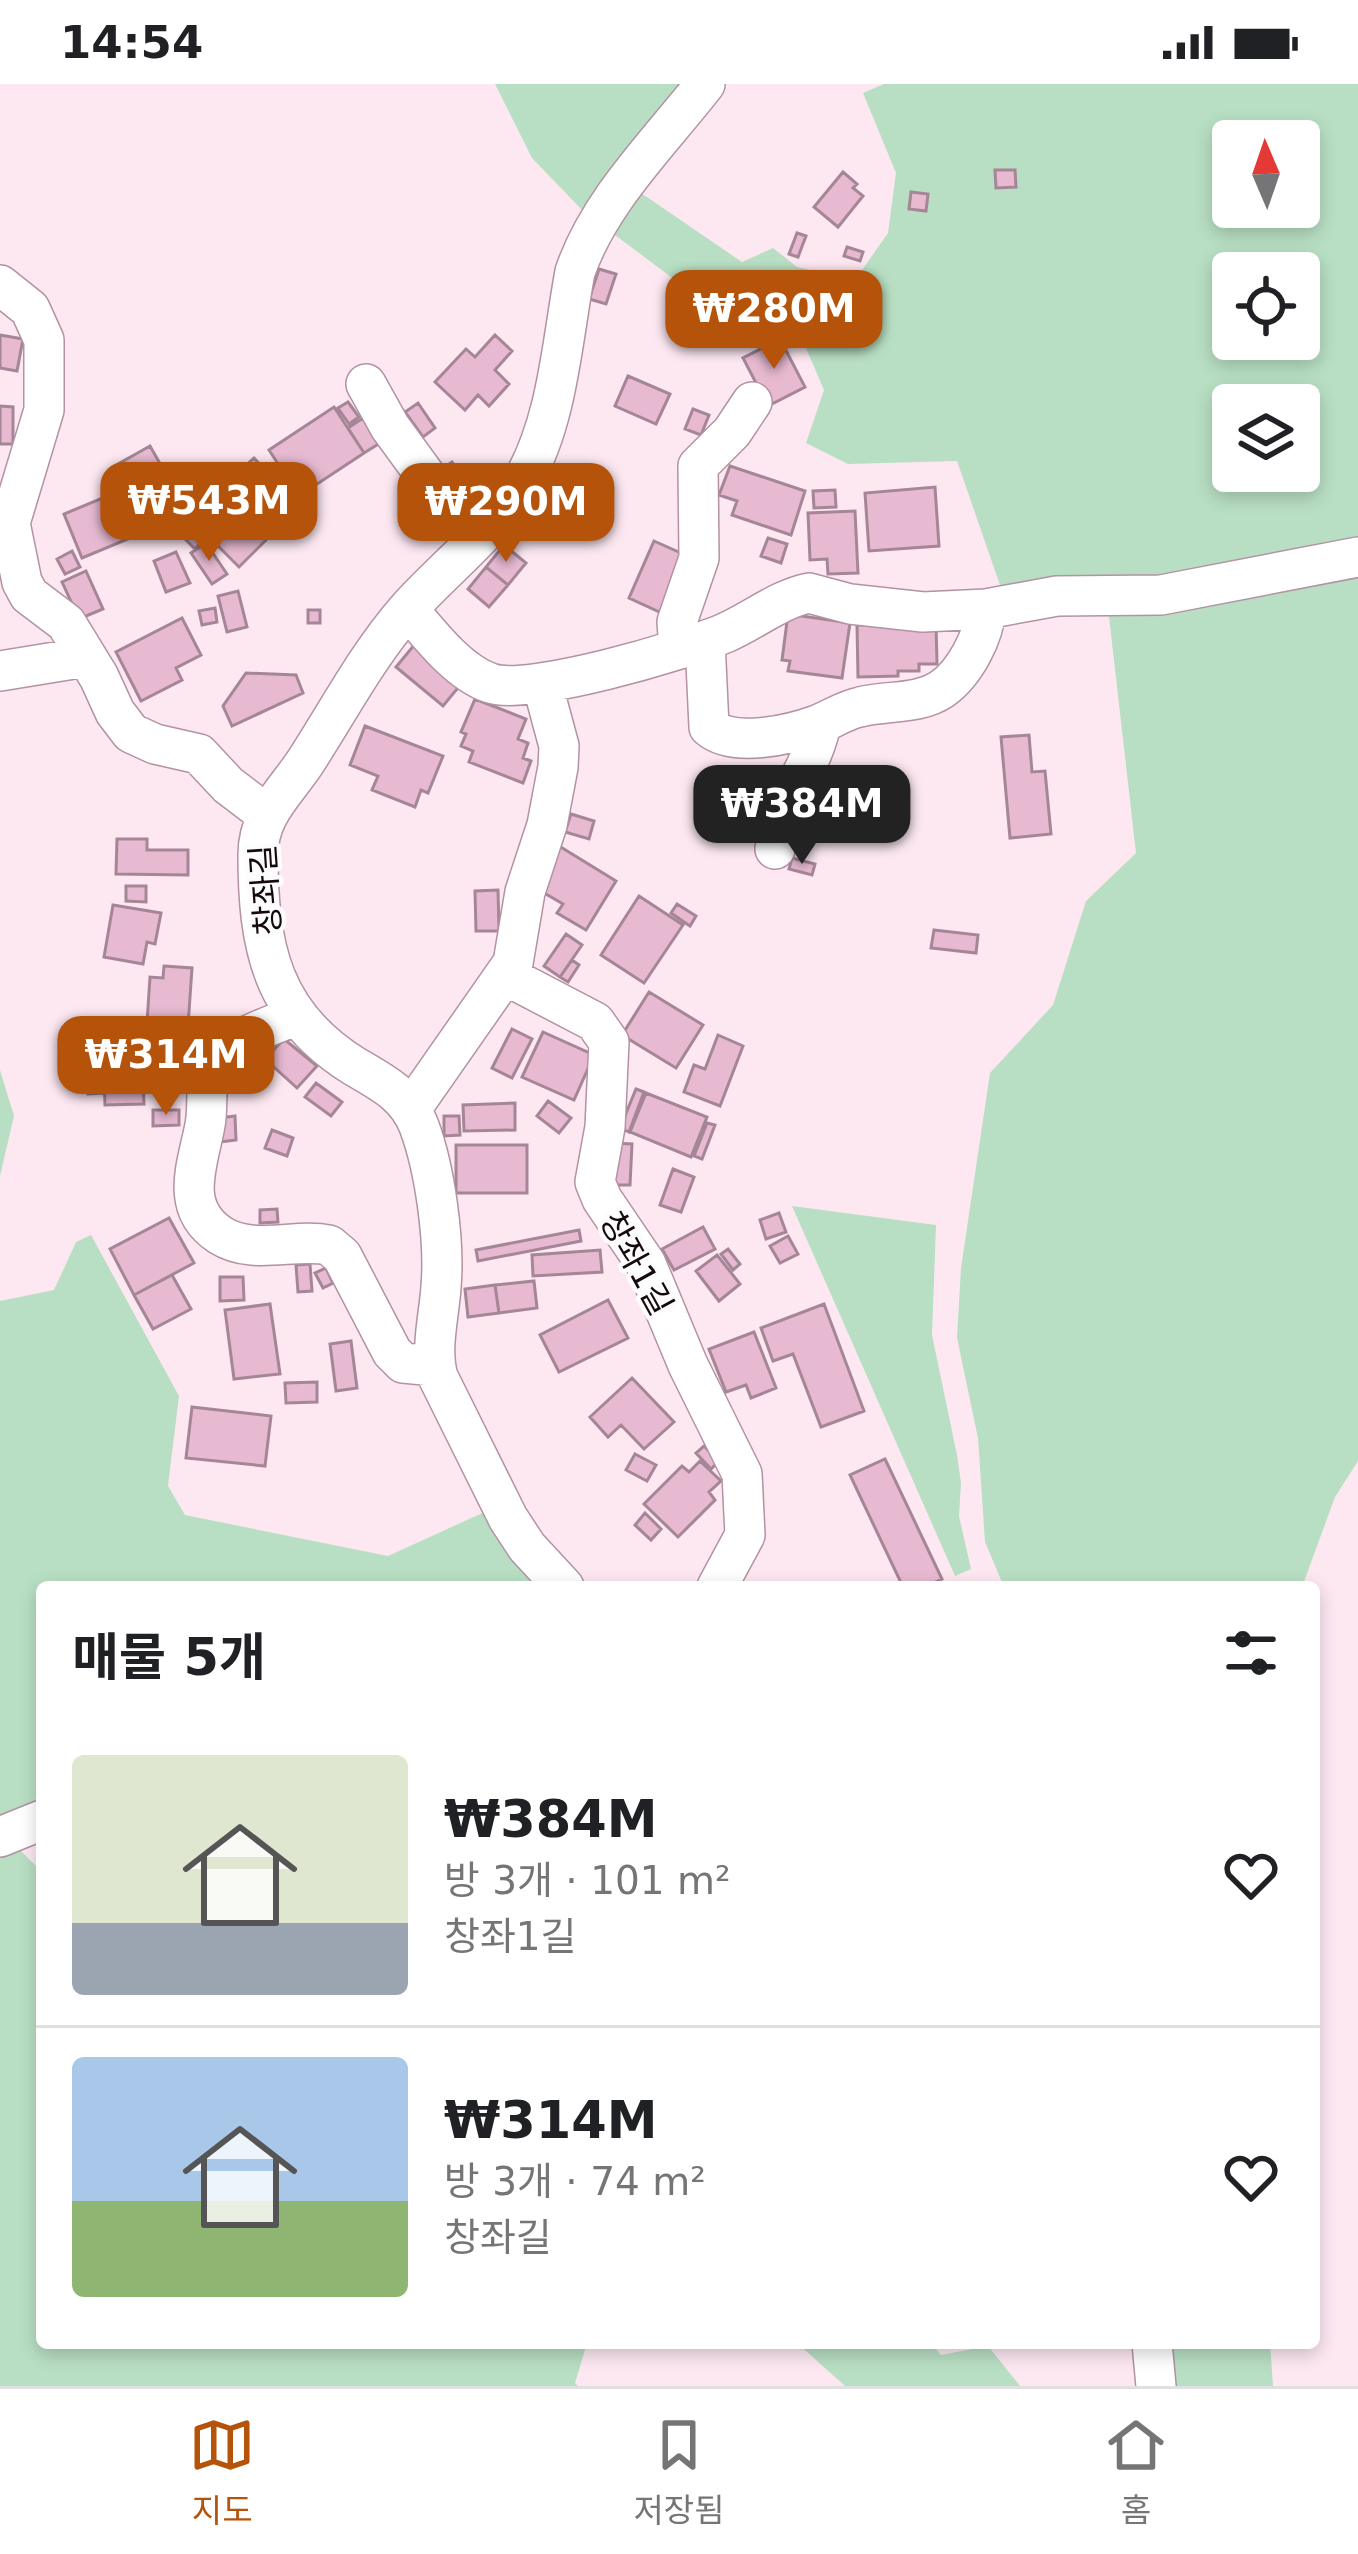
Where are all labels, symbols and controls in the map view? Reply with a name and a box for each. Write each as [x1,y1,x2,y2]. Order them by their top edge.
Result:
text: 14:54 [60,16,203,69]
north arrow [1212,120,1320,228]
map controls [1212,120,1320,492]
button: locate [1212,252,1320,360]
pin: ₩280M [690,270,858,372]
text: ₩280M [692,286,856,331]
button: layers [1212,384,1320,492]
pin: ₩543M [125,462,293,564]
pin: ₩290M [422,463,590,565]
text: ₩543M [127,478,291,523]
text: ₩290M [424,479,588,524]
pin: ₩384M [718,765,886,867]
text: ₩384M [720,781,884,826]
street label: 창좌길 [243,843,288,937]
pin: ₩314M [82,1016,250,1118]
text: ₩314M [84,1032,248,1077]
street label: 창좌1길 [592,1205,681,1322]
icon: filters [1218,1620,1284,1686]
text: 매물 5개 [72,1628,266,1687]
text: ₩384M [444,1790,657,1849]
icon: home [168,1803,312,1947]
icon: heart [1218,1842,1284,1908]
text: 방 3개 · 101 m² [444,1858,731,1903]
text: 창좌1길 [444,1914,576,1959]
text: ₩314M [444,2091,657,2150]
icon: home [168,2105,312,2249]
icon: heart [1218,2144,1284,2210]
text: 방 3개 · 74 m² [444,2159,706,2204]
text: 창좌길 [444,2215,552,2260]
tab: 지도 [189,2412,255,2532]
tab: 저장됨 [633,2412,725,2532]
tab: 홈 [1103,2412,1169,2532]

